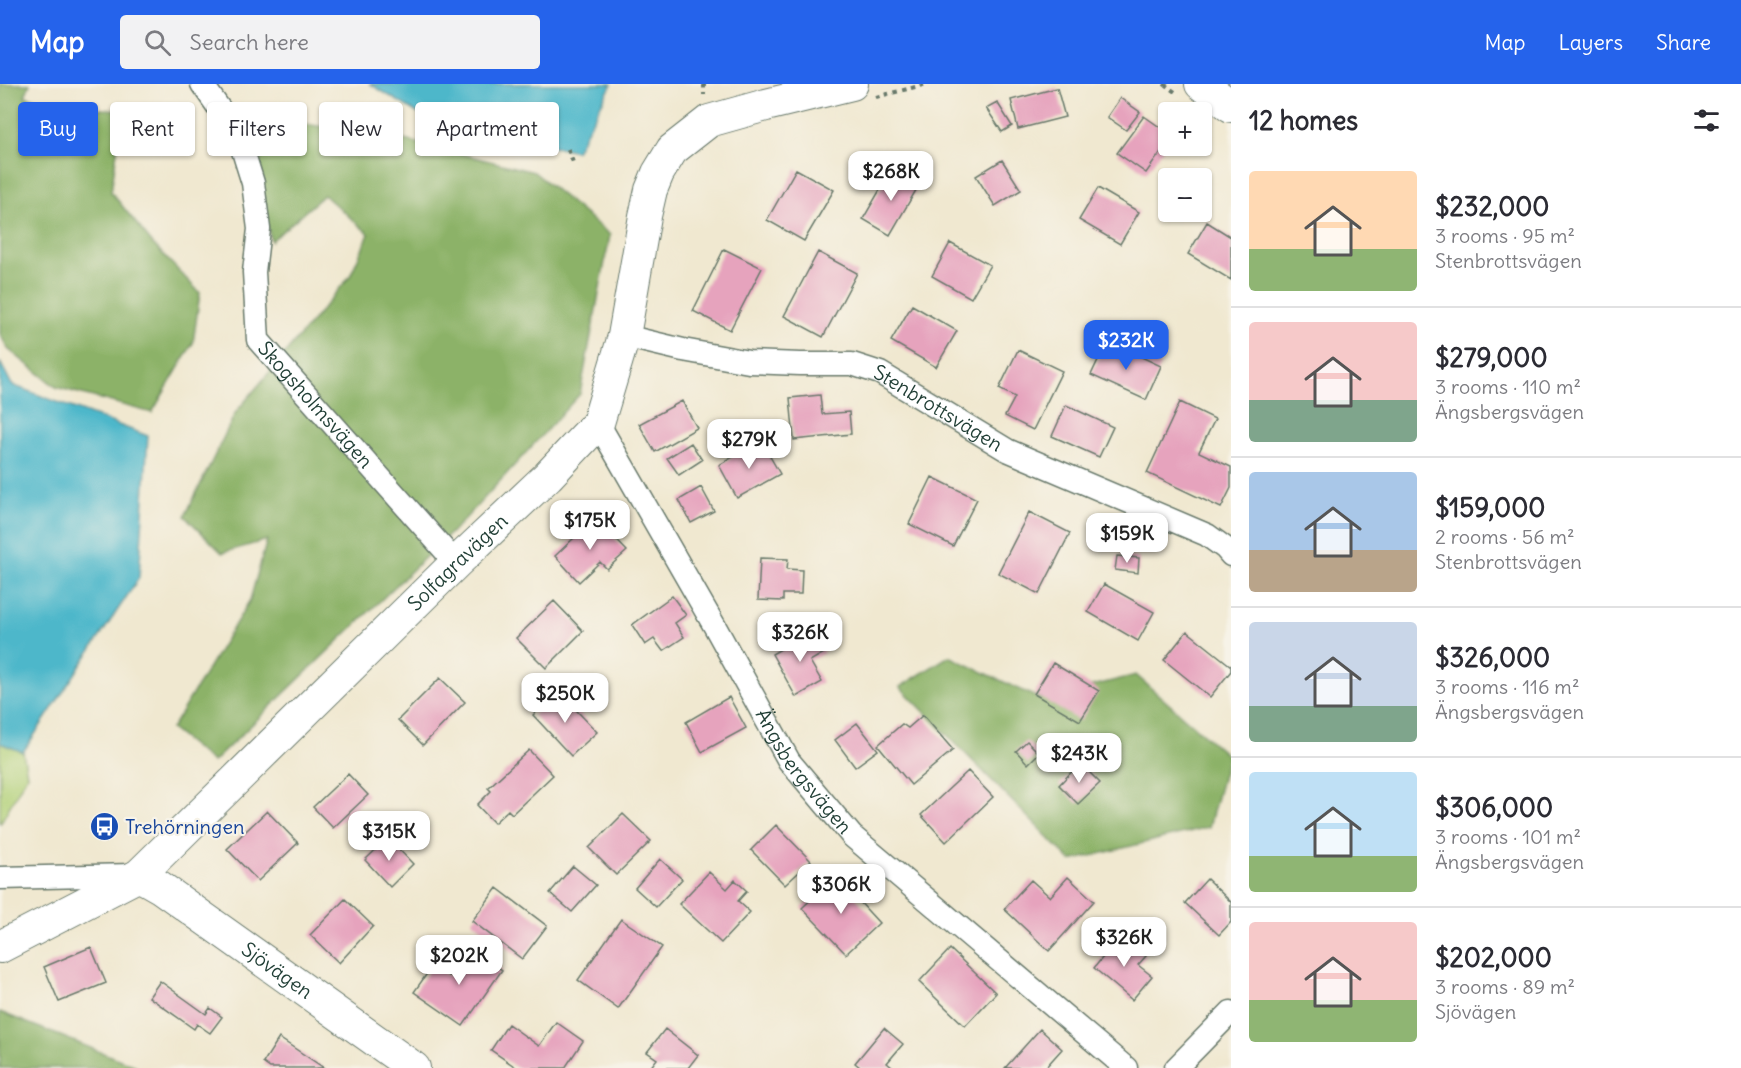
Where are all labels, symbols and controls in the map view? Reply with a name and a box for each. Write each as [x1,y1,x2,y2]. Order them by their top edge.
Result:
search box [120,15,540,69]
text: Map [30,24,84,60]
icon: search [141,26,174,59]
text: Search here [189,28,309,56]
text: Map [1485,29,1525,56]
text: Layers [1558,29,1623,56]
text: Share [1656,29,1711,56]
chip: Buy [18,102,98,156]
chip: Rent [110,102,195,156]
chip: Filters [207,102,307,156]
chip: New [319,102,403,156]
chip: Apartment [415,102,559,156]
map controls [1158,102,1212,222]
button: + [1158,102,1212,156]
text: 12 homes [1249,104,1358,137]
icon: filters [1690,104,1723,137]
pin: $268K [849,151,933,202]
text: $268K [862,158,920,183]
button: − [1158,168,1212,222]
text: $232,000 [1435,190,1549,223]
icon: home [1297,195,1369,267]
text: 3 rooms · 95 m² [1435,223,1575,248]
text: Stenbrottsvägen [1435,248,1582,273]
pin: $232K [1084,320,1168,371]
text: $232K [1098,327,1154,352]
street label: Skogsholmsvägen [253,336,379,473]
text: $279,000 [1435,341,1548,374]
icon: home [1297,346,1369,418]
street label: Stenbrottsvägen [871,359,1008,457]
text: 3 rooms · 110 m² [1435,374,1581,399]
text: Ängsbergsvägen [1435,399,1584,424]
pin: $279K [707,419,791,470]
text: $279K [721,426,777,451]
text: $159,000 [1435,491,1545,524]
icon: home [1297,496,1369,568]
pin: $175K [548,500,632,551]
text: $175K [564,507,616,532]
street label: Solfagravägen [402,508,513,616]
pin: $159K [1085,513,1169,564]
text: $159K [1100,520,1154,545]
text: 2 rooms · 56 m² [1435,524,1575,549]
text: Stenbrottsvägen [1435,549,1582,574]
pin: $326K [758,612,842,663]
text: $326K [771,619,829,644]
text: $326,000 [1435,641,1550,674]
icon: home [1297,646,1369,718]
pin: $250K [523,673,607,724]
text: 3 rooms · 116 m² [1435,674,1579,699]
text: $250K [535,680,595,705]
text: Ängsbergsvägen [1435,699,1584,724]
street label: Ängsbergsvägen [751,704,858,839]
pin: $243K [1037,733,1121,784]
text: $243K [1051,740,1108,765]
text: $306,000 [1435,791,1553,824]
icon: home [1297,796,1369,868]
bus stop icon: Trehörningen [88,811,120,843]
pin: $315K [347,811,431,862]
place label: Trehörningen [125,814,245,839]
text: $315K [362,818,416,843]
text: 3 rooms · 101 m² [1435,824,1581,849]
text: Ängsbergsvägen [1435,849,1584,874]
pin: $306K [799,864,883,915]
text: $306K [811,871,871,896]
pin: $326K [1082,917,1166,968]
text: $326K [1095,924,1153,949]
pin: $202K [417,935,501,986]
street label: Sjövägen [237,936,318,1004]
text: $202,000 [1435,941,1552,974]
text: $202K [430,942,488,967]
icon: home [1297,946,1369,1018]
text: 3 rooms · 89 m² [1435,974,1575,999]
text: Sjövägen [1435,999,1516,1024]

